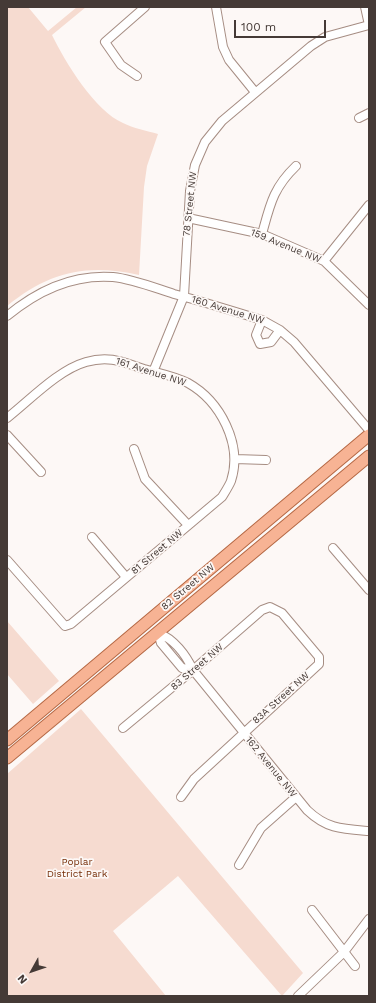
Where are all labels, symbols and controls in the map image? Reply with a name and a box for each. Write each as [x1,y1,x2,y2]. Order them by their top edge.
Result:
scale bar [236,12,328,38]
text: 100 m [241,20,276,34]
street label: 78 Street NW [181,171,199,237]
street label: 159 Avenue NW [249,226,323,266]
street label: 160 Avenue NW [190,293,266,327]
street label: 161 Avenue NW [114,355,188,389]
street label: 81 Street NW [129,527,185,577]
street label: 82 Street NW [159,561,217,613]
street label: 83 Street NW [168,641,226,693]
street label: 83A Street NW [250,669,312,727]
street label: 162 Avenue NW [243,734,299,800]
park label: Poplar District Park [47,856,107,880]
north arrow [12,951,52,991]
text: N [15,972,30,986]

